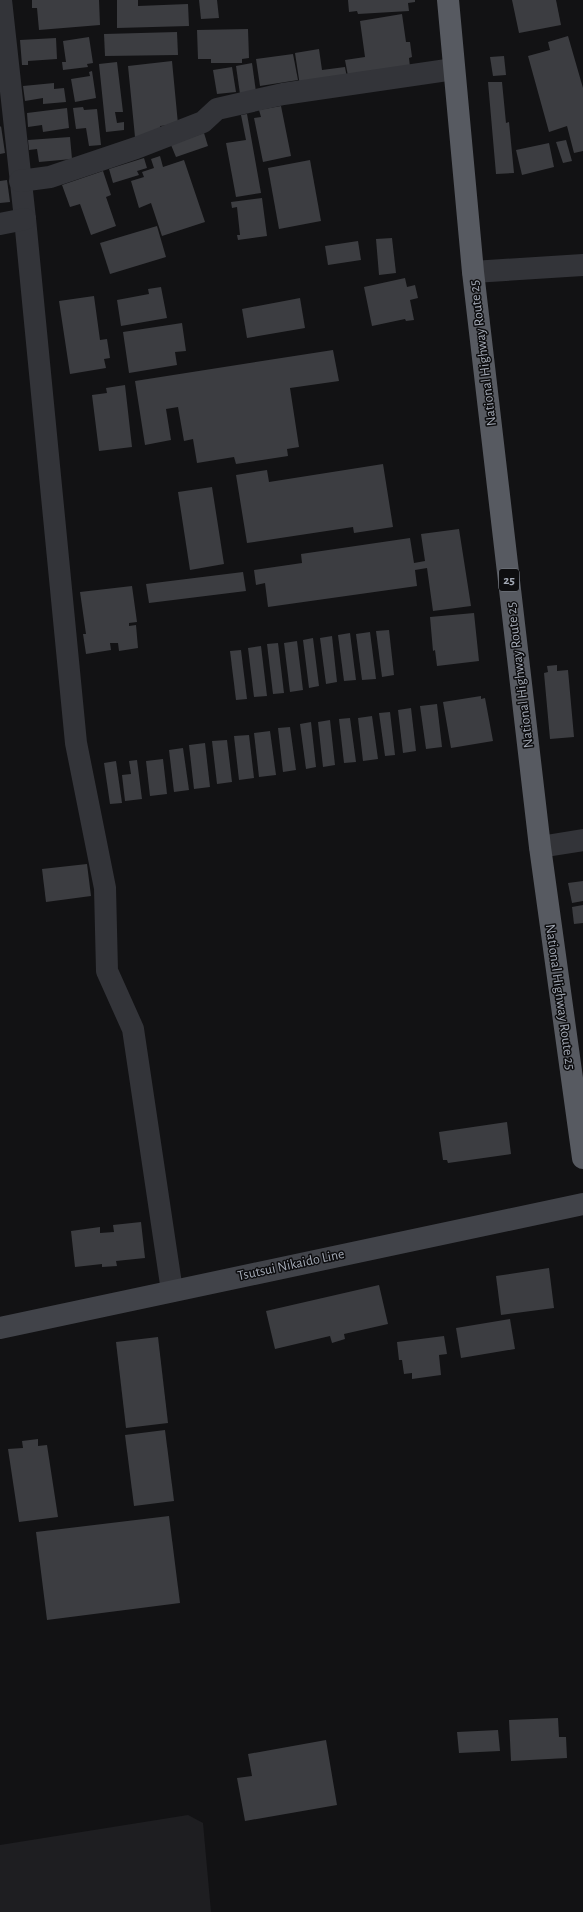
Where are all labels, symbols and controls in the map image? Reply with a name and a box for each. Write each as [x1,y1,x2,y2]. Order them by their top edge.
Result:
street label: National Highway Route 25 [467,279,499,427]
road number: 25 [499,569,519,591]
street label: National Highway Route 25 [504,601,536,749]
street label: National Highway Route 25 [543,923,577,1071]
street label: Tsutsui Nikaido Line [236,1247,346,1283]

